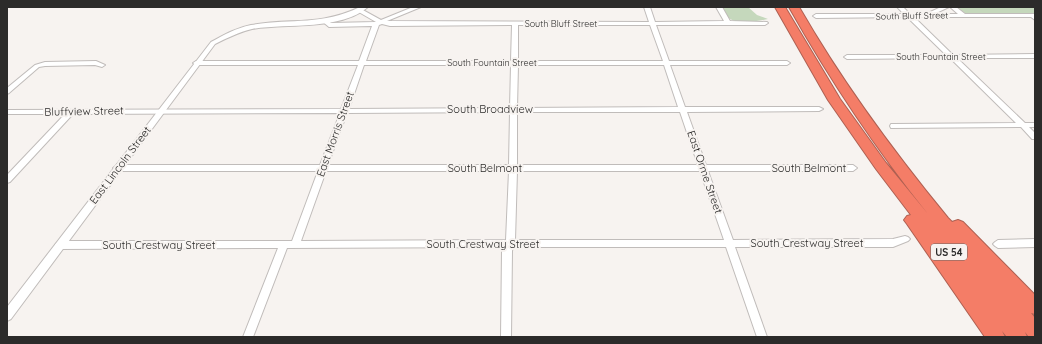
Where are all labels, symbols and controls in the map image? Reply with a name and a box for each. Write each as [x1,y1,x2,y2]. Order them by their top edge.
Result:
street label: South Bluff Street [876,9,948,22]
street label: South Bluff Street [525,18,597,29]
street label: South Fountain Street [896,51,986,62]
street label: South Fountain Street [447,57,537,68]
street label: East Morris Street [313,89,357,178]
street label: South Broadview [447,102,533,116]
street label: Bluffview Street [44,103,124,119]
street label: East Lincoln Street [86,123,154,207]
street label: East Orme Street [684,129,726,216]
street label: South Belmont [448,161,523,175]
street label: South Belmont [772,161,847,175]
street label: South Crestway Street [750,236,864,250]
street label: South Crestway Street [426,237,540,251]
street label: South Crestway Street [102,238,216,252]
road number: US 54 [931,244,967,260]

